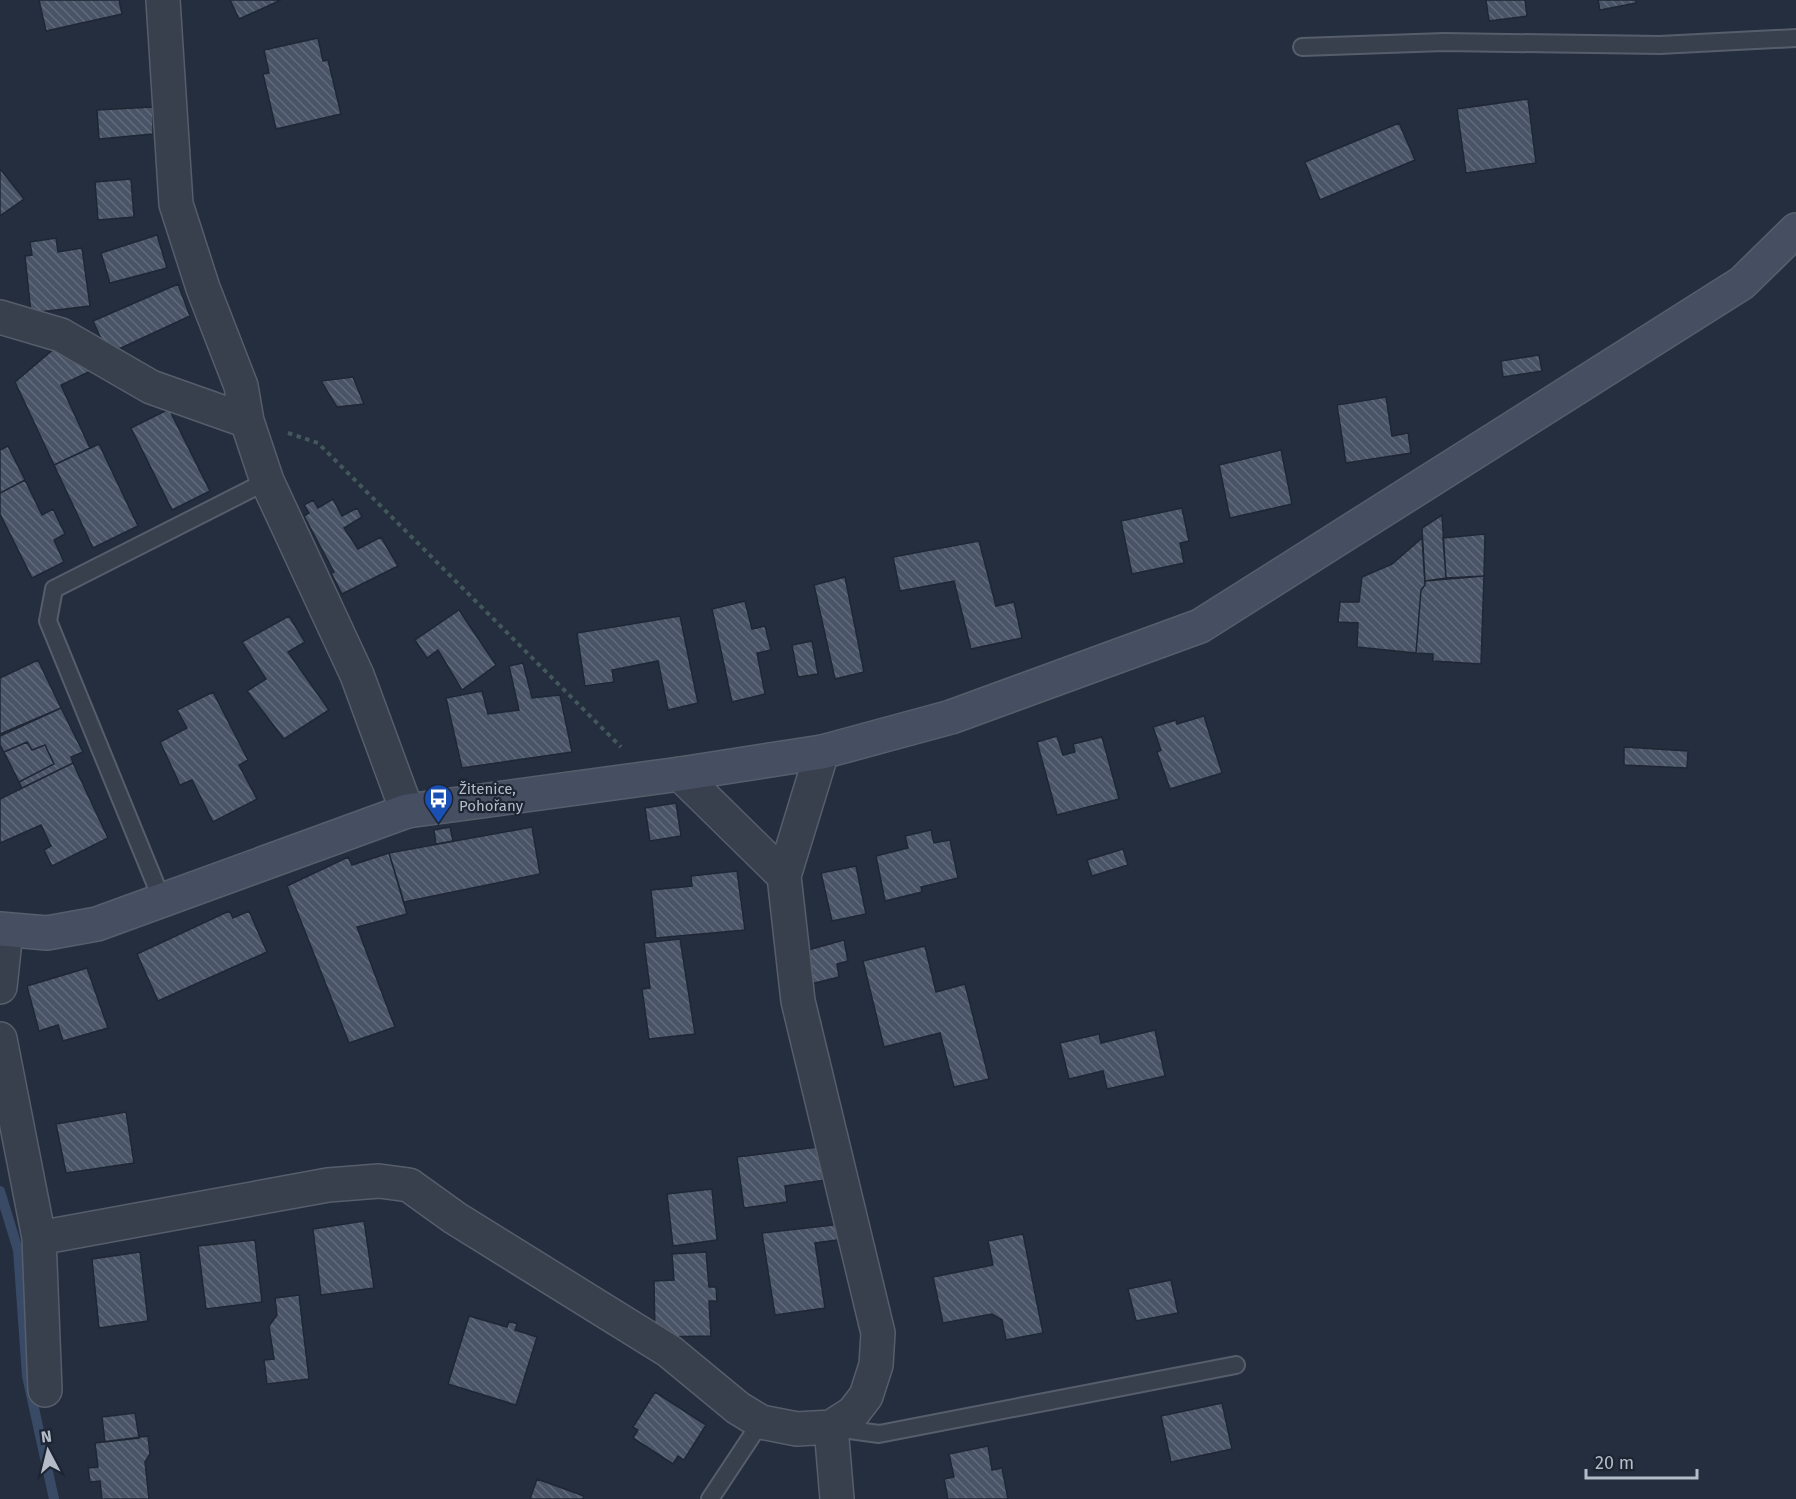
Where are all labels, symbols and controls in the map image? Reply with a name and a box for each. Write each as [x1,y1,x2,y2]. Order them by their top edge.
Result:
place label: Žitenice, Pohořany [459,780,524,815]
bus stop icon: Žitenice, Pohořany [422,782,454,824]
north arrow [18,1421,78,1481]
text: N [40,1427,53,1447]
scale bar [1586,1442,1697,1480]
text: 20 m [1595,1452,1634,1474]

